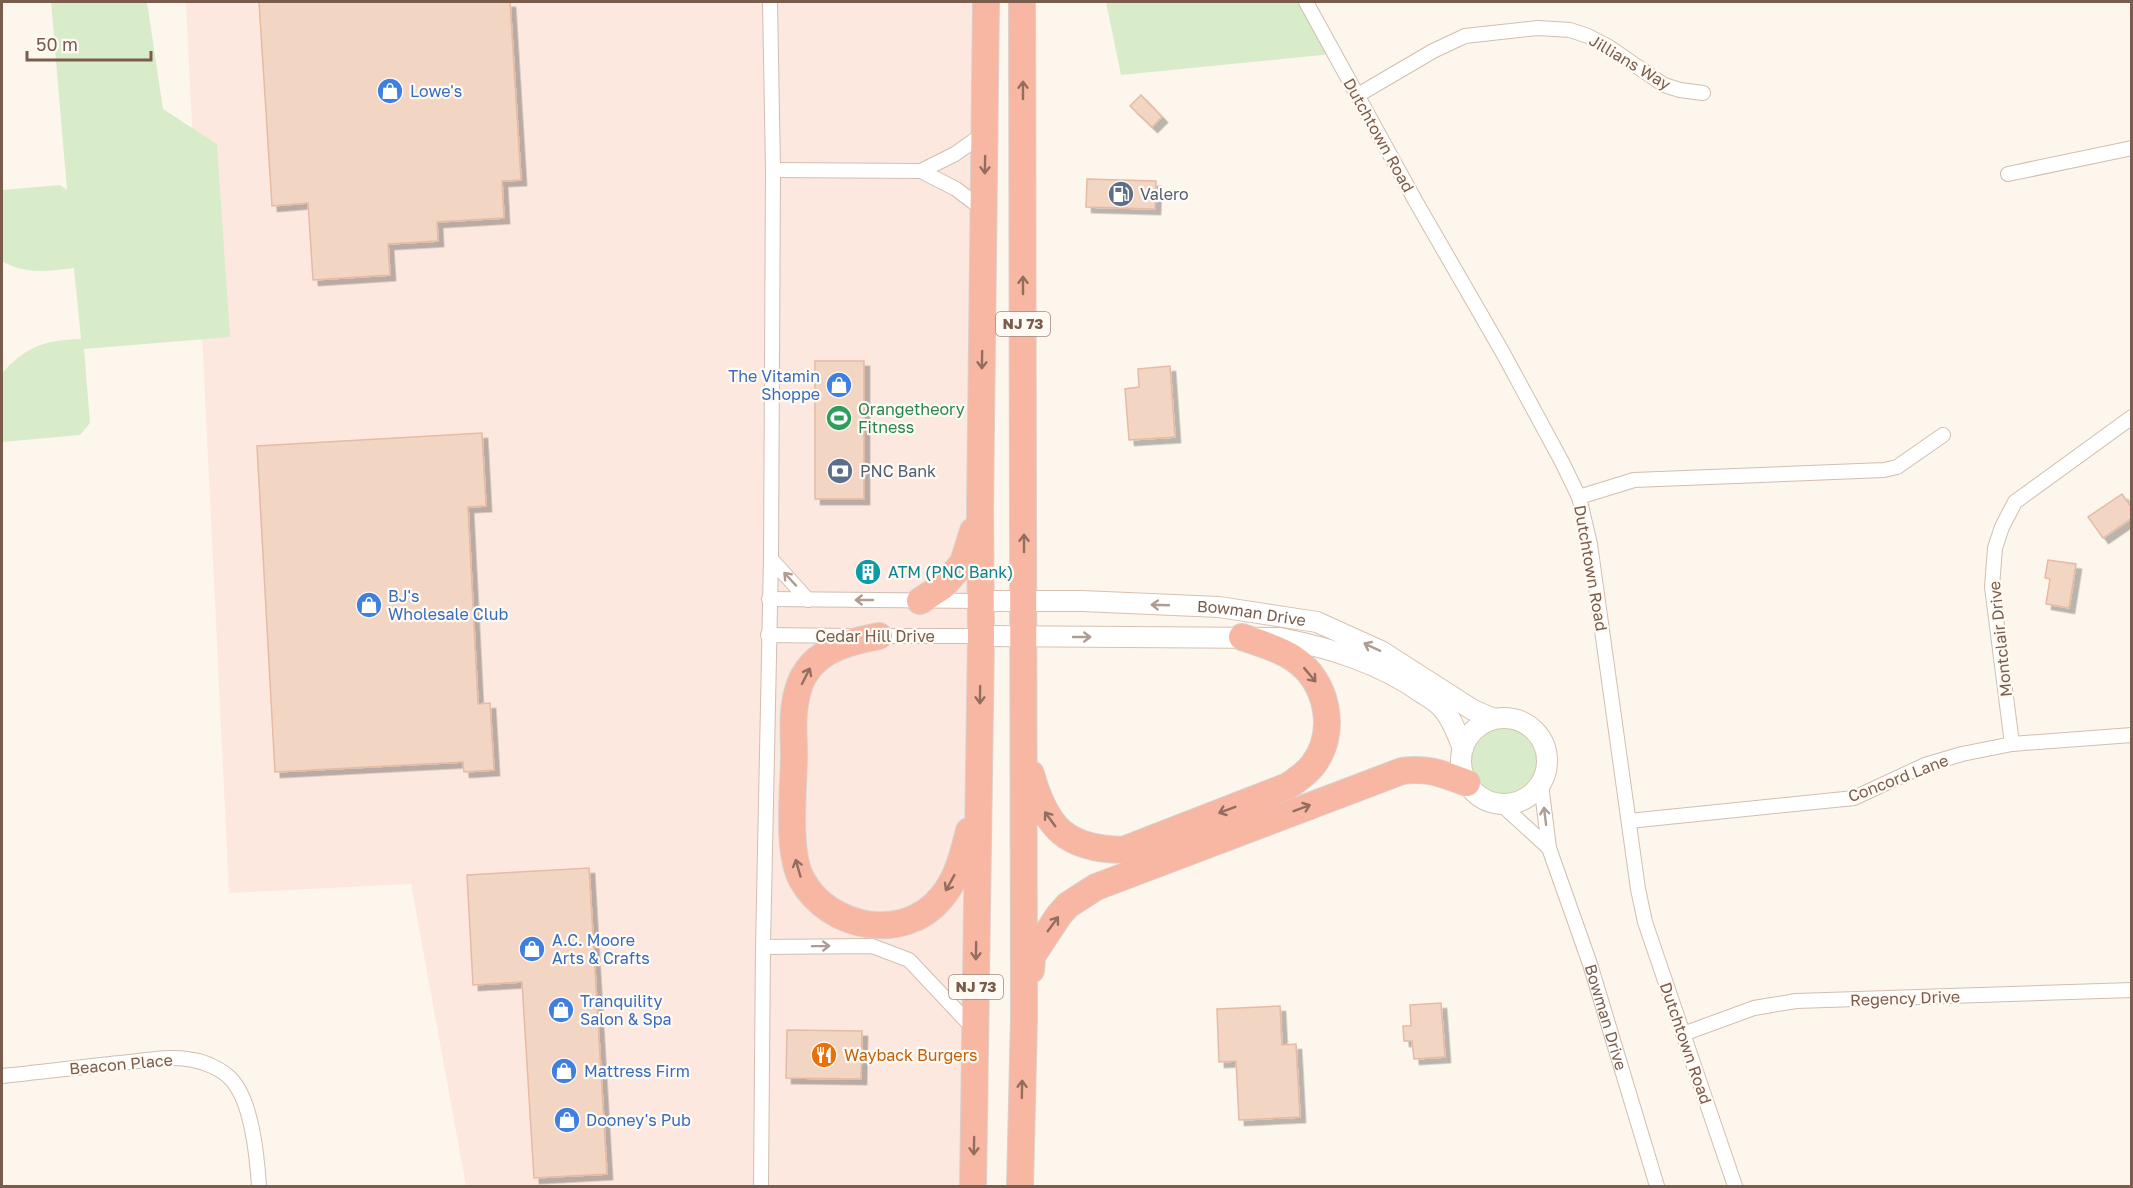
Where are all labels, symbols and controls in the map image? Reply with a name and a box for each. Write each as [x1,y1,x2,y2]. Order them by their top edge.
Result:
scale bar [27,24,152,62]
street label: Jillians Way [1586,30,1674,94]
text: 50 m [36,33,78,55]
street label: Dutchtown Road [1339,74,1419,196]
shop icon: Lowe's [375,76,405,106]
one-way arrow [1017,80,1028,100]
place label: Lowe's [410,81,462,101]
one-way arrow [979,154,991,174]
fuel station icon: Valero [1106,179,1136,209]
place label: Valero [1140,184,1189,204]
one-way arrow [1017,275,1029,295]
road number: NJ 73 [996,312,1050,336]
one-way arrow [977,349,988,369]
place label: The Vitamin Shoppe [728,366,820,404]
shop icon: The Vitamin Shoppe [824,370,854,400]
place label: Orangetheory Fitness [858,399,965,437]
sports icon: Orangetheory Fitness [824,403,854,433]
bank icon: PNC Bank [825,456,855,486]
place label: PNC Bank [860,461,936,481]
street label: Dutchtown Road [1570,503,1612,633]
one-way arrow [1018,533,1030,553]
building icon: ATM (PNC Bank) [853,557,883,587]
place label: ATM (PNC Bank) [888,562,1013,582]
one-way arrow [783,572,797,587]
street label: Montclair Drive [1984,580,2016,698]
place label: BJ's Wholesale Club [388,586,508,624]
shop icon: BJ's Wholesale Club [354,590,384,620]
one-way arrow [855,594,875,606]
street label: Bowman Drive [1196,596,1307,630]
one-way arrow [1151,599,1171,610]
street label: Cedar Hill Drive [815,626,935,646]
one-way arrow [1071,631,1091,642]
one-way arrow [1363,641,1381,653]
one-way arrow [800,667,812,685]
one-way arrow [1304,667,1317,683]
one-way arrow [974,684,986,704]
street label: Concord Lane [1845,750,1951,806]
one-way arrow [1293,802,1311,813]
one-way arrow [1219,805,1237,816]
one-way arrow [1539,807,1550,827]
one-way arrow [1044,812,1056,828]
one-way arrow [792,859,803,878]
one-way arrow [944,874,956,891]
one-way arrow [1046,916,1059,932]
place label: A.C. Moore Arts & Crafts [552,930,650,968]
shop icon: A.C. Moore Arts & Crafts [517,934,547,964]
one-way arrow [811,940,831,952]
one-way arrow [970,940,982,960]
street label: Bowman Drive [1581,962,1631,1073]
road number: NJ 73 [949,975,1003,999]
street label: Dutchtown Road [1656,979,1716,1107]
street label: Regency Drive [1850,986,1960,1010]
place label: Tranquility Salon & Spa [580,991,672,1029]
shop icon: Tranquility Salon & Spa [546,995,576,1025]
restaurant icon: Wayback Burgers [809,1040,839,1070]
place label: Wayback Burgers [844,1045,977,1065]
street label: Beacon Place [68,1050,174,1078]
shop icon: Mattress Firm [549,1056,579,1086]
place label: Mattress Firm [584,1061,690,1081]
one-way arrow [1017,1079,1028,1099]
shop icon: Dooney's Pub [552,1105,582,1135]
place label: Dooney's Pub [586,1110,691,1130]
one-way arrow [968,1135,979,1155]

